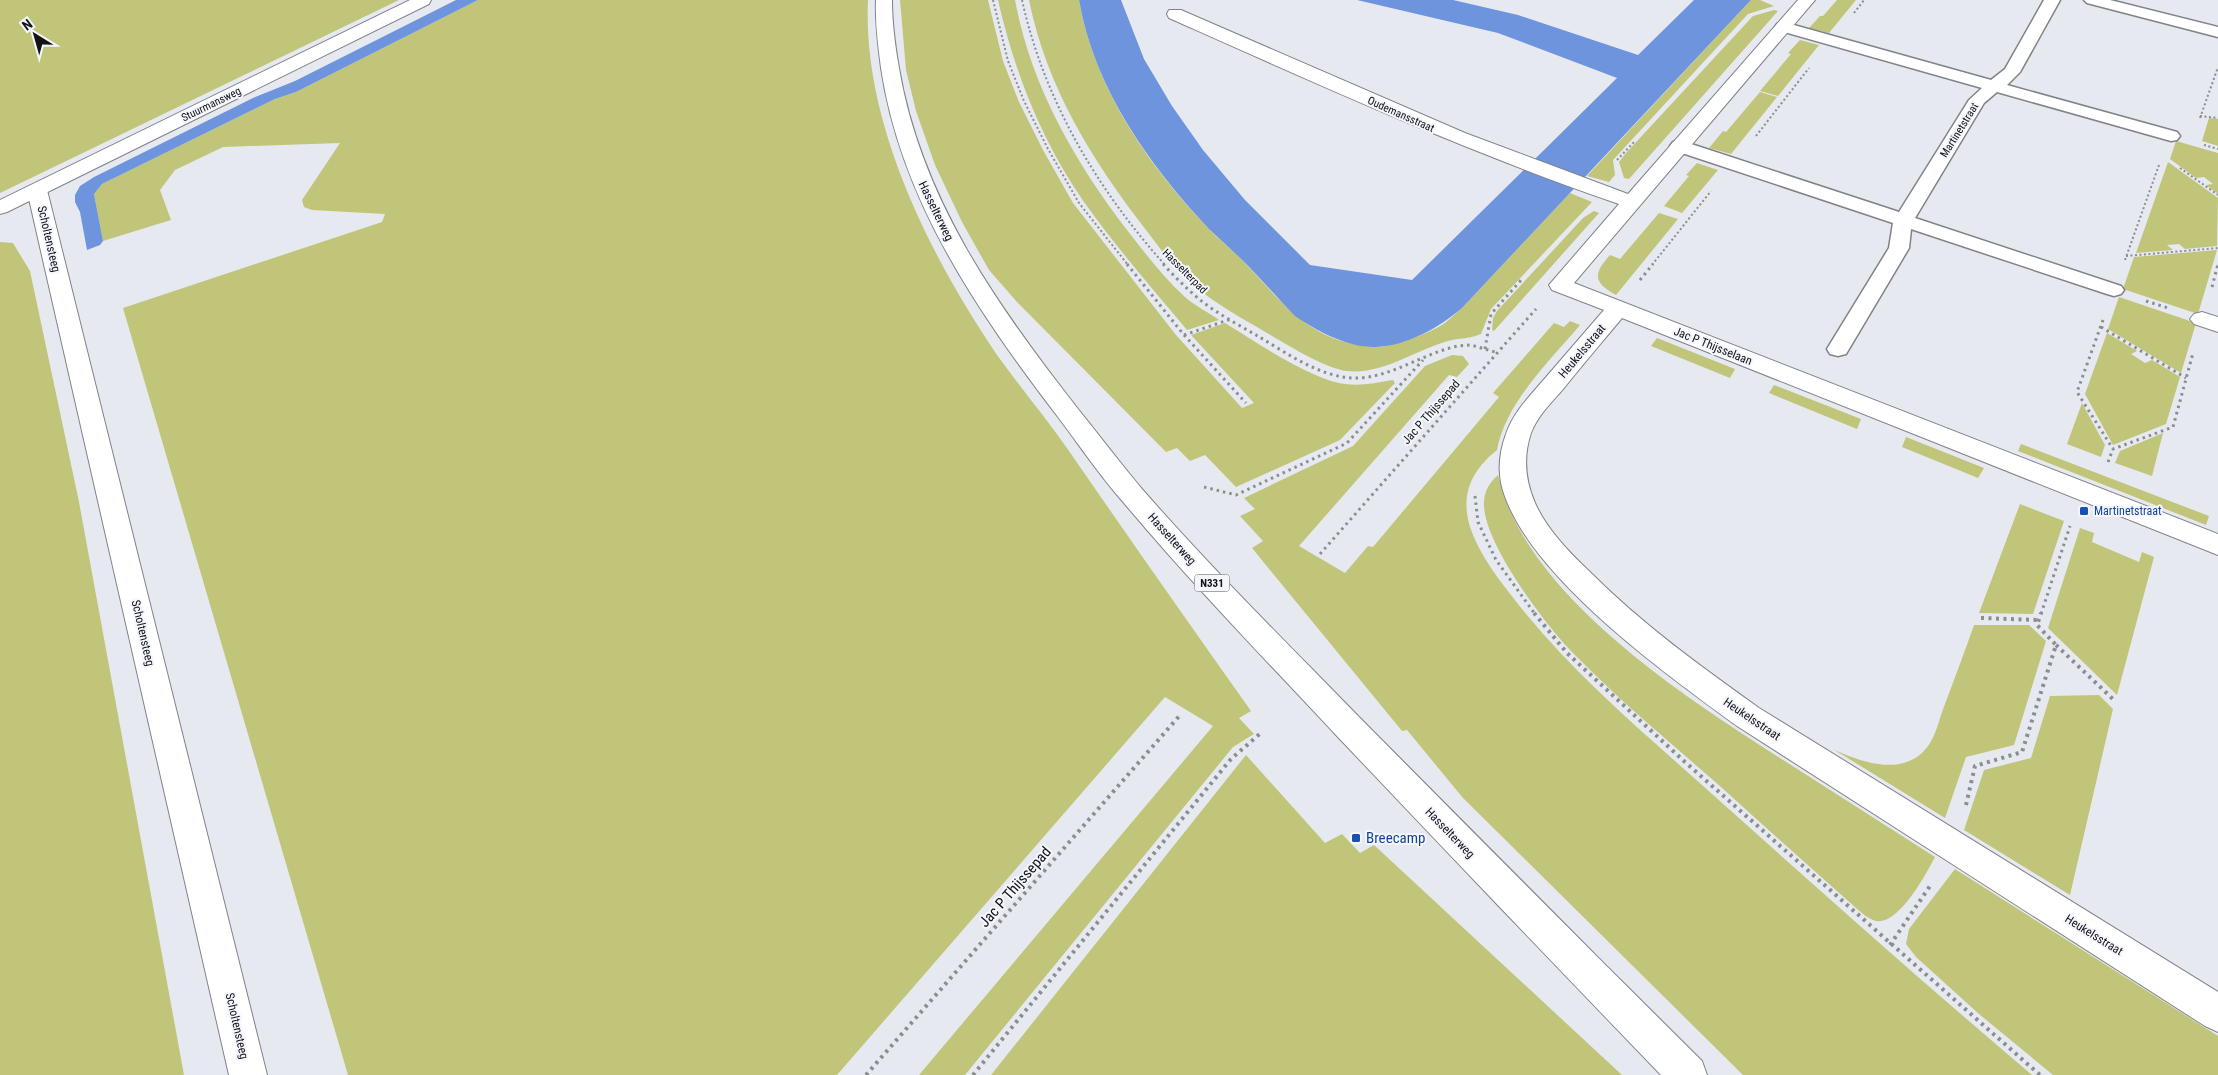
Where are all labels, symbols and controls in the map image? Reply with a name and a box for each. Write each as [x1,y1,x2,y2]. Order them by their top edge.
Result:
north arrow [10,10,60,60]
text: N [19,16,35,34]
street label: Stuurmansweg [179,84,243,124]
street label: Oudemansstraat [1365,94,1436,135]
street label: Martinetstraat [1938,101,1981,160]
street label: Hasselterweg [916,179,957,243]
street label: Scholtensteeg [35,205,63,274]
street label: Hasselterpad [1160,246,1210,296]
street label: Heukelsstraat [1556,321,1609,381]
street label: Jac P Thijsselaan [1672,324,1754,368]
street label: Jac P Thijssepad [1399,377,1463,447]
place label: Martinetstraat [2094,504,2162,518]
marker: Martinetstraat [2078,505,2090,517]
street label: Hasselterweg [1145,510,1199,568]
road number: N331 [1194,574,1230,592]
street label: Scholtensteeg [129,599,157,668]
street label: Heukelsstraat [1721,695,1783,743]
street label: Hasselterweg [1422,805,1478,861]
place label: Breecamp [1366,829,1426,847]
marker: Breecamp [1350,832,1362,844]
street label: Jac P Thijssepad [975,843,1055,931]
street label: Heukelsstraat [2063,912,2126,959]
street label: Scholtensteeg [223,992,251,1061]

